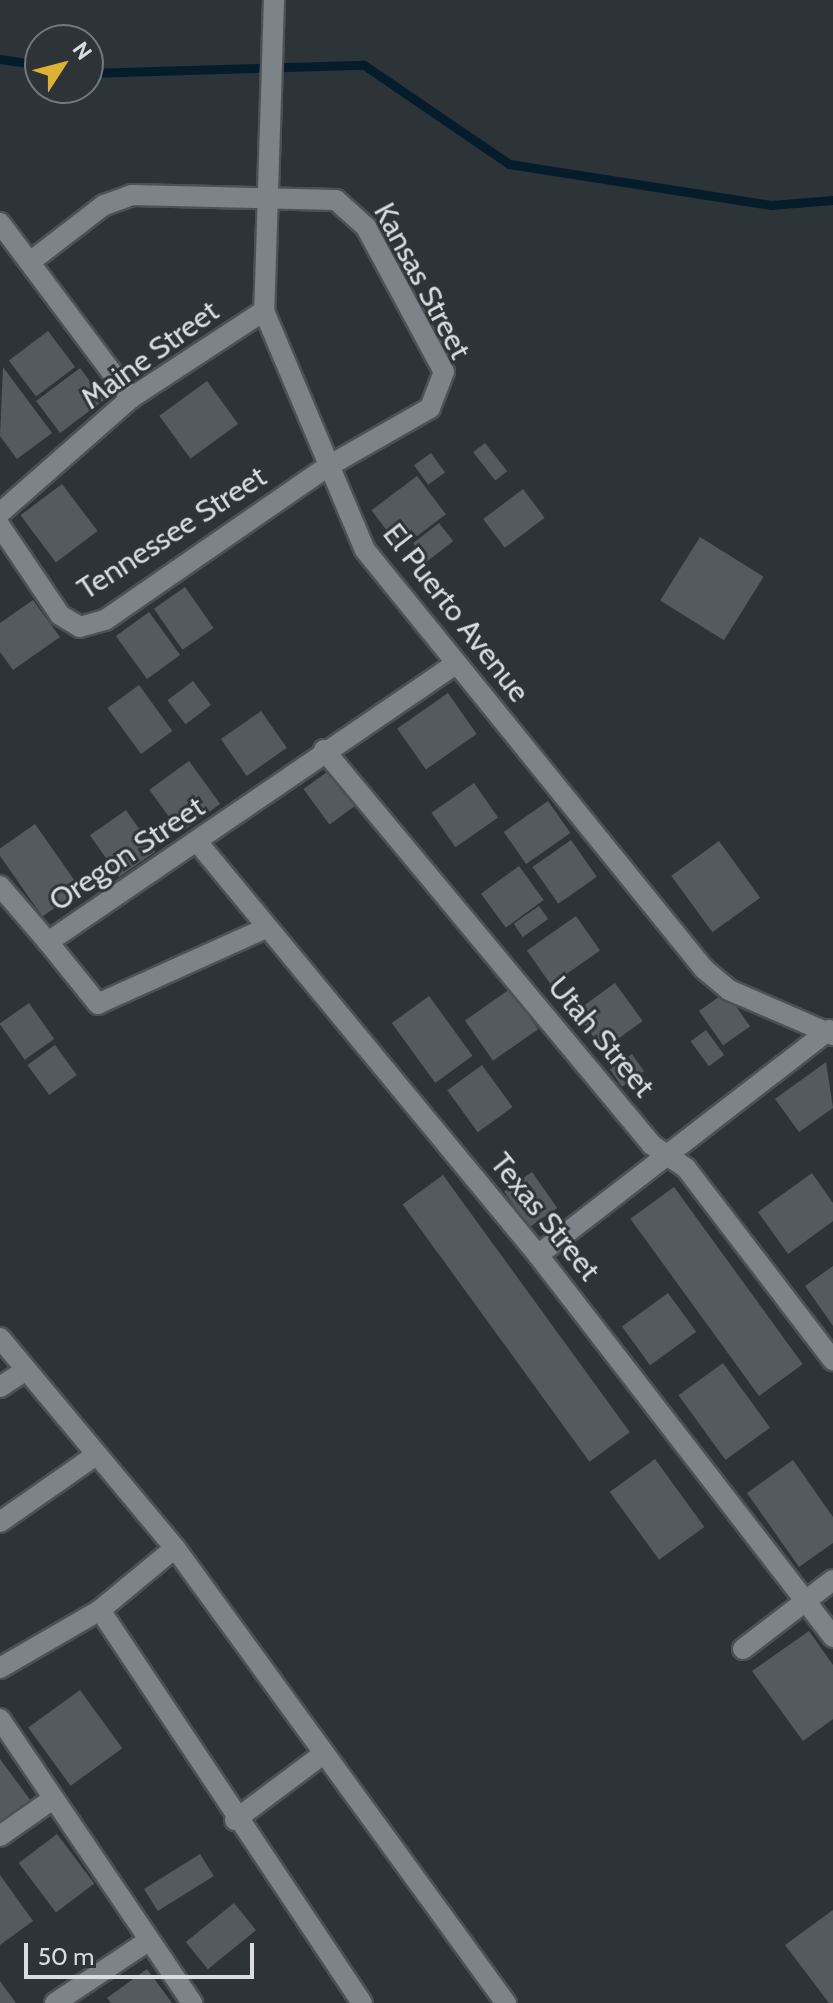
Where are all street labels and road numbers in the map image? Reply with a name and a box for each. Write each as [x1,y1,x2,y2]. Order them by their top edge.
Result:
street label: Kansas Street [366,197,478,365]
street label: Maine Street [74,293,226,417]
street label: Tennessee Street [71,459,273,607]
street label: El Puerto Avenue [375,517,537,709]
street label: Oregon Street [43,789,211,919]
street label: Utah Street [540,969,662,1105]
street label: Texas Street [483,1146,607,1288]

